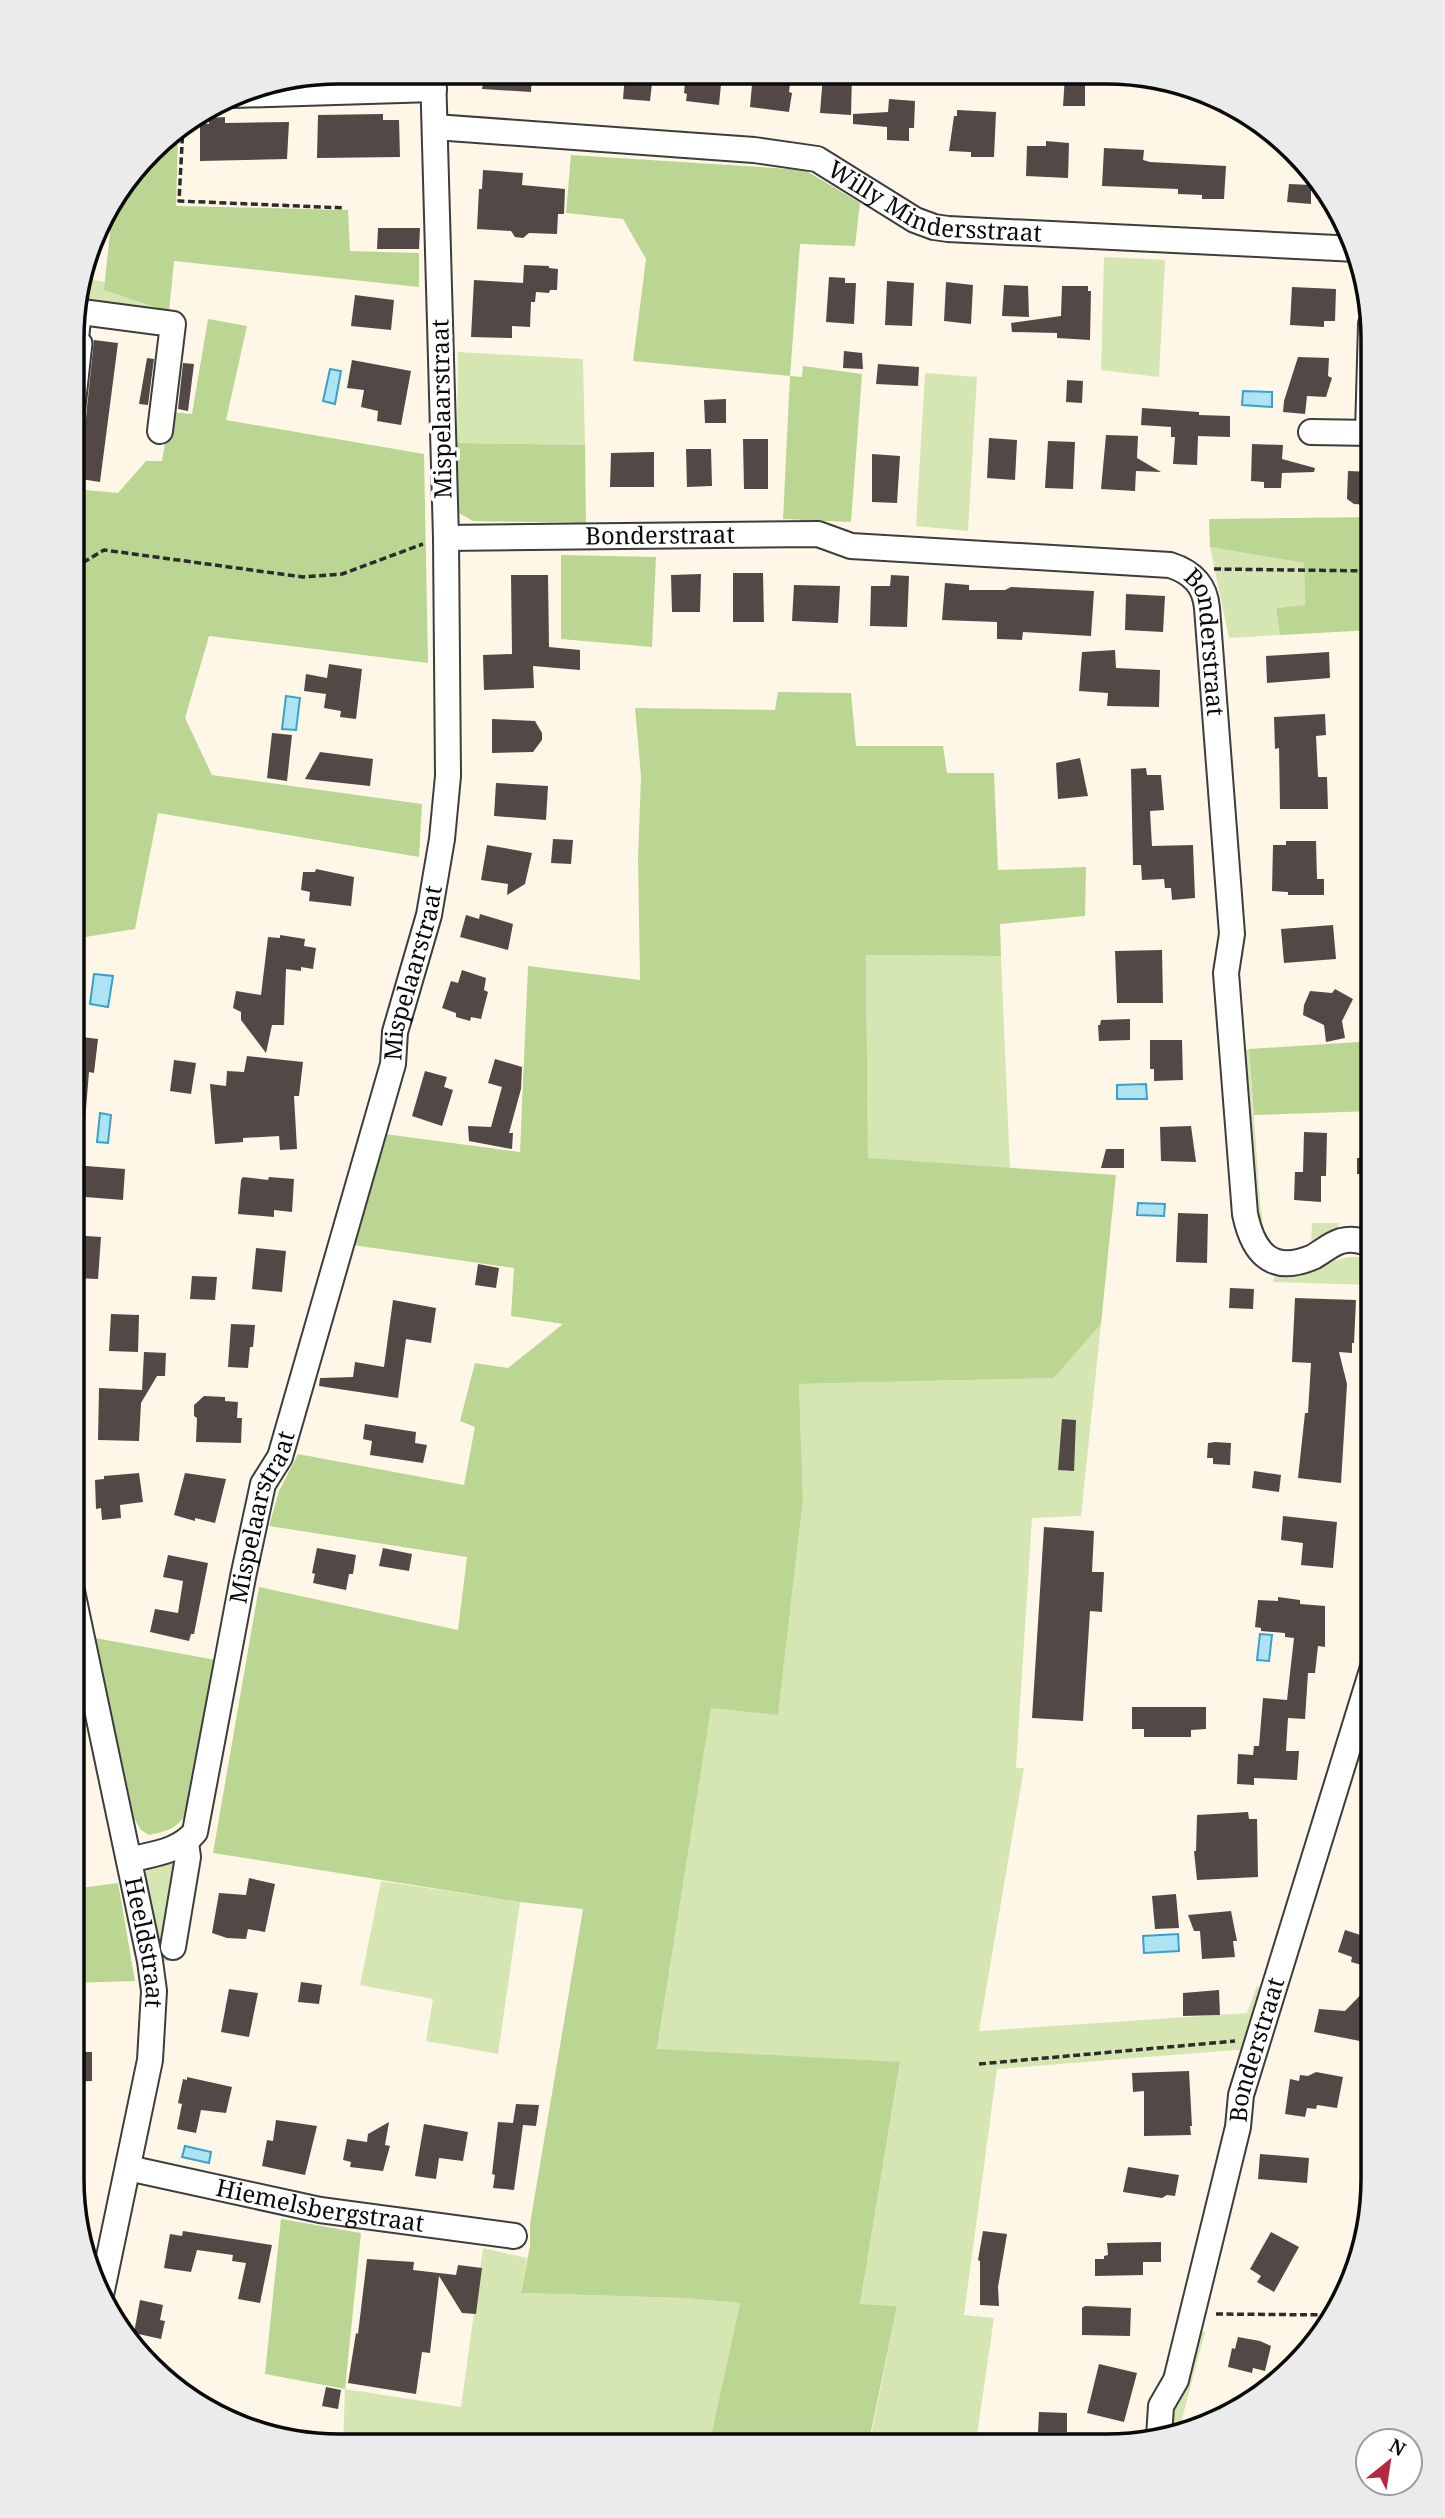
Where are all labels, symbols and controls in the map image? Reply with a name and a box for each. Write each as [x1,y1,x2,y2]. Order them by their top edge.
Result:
street label: Willy Mindersstraat [822,152,1043,249]
street label: Mispelaarstraat [422,319,459,499]
street label: Bonderstraat [585,517,735,552]
street label: Bonderstraat [1178,560,1233,717]
street label: Mispelaarstraat [375,883,449,1062]
street label: Mispelaarstraat [220,1427,302,1606]
street label: Heeldstraat [118,1874,172,2009]
street label: Bonderstraat [1221,1973,1291,2124]
street label: Hiemelsbergstraat [213,2170,426,2239]
north arrow [1354,2427,1424,2497]
text: N [1385,2432,1411,2462]

